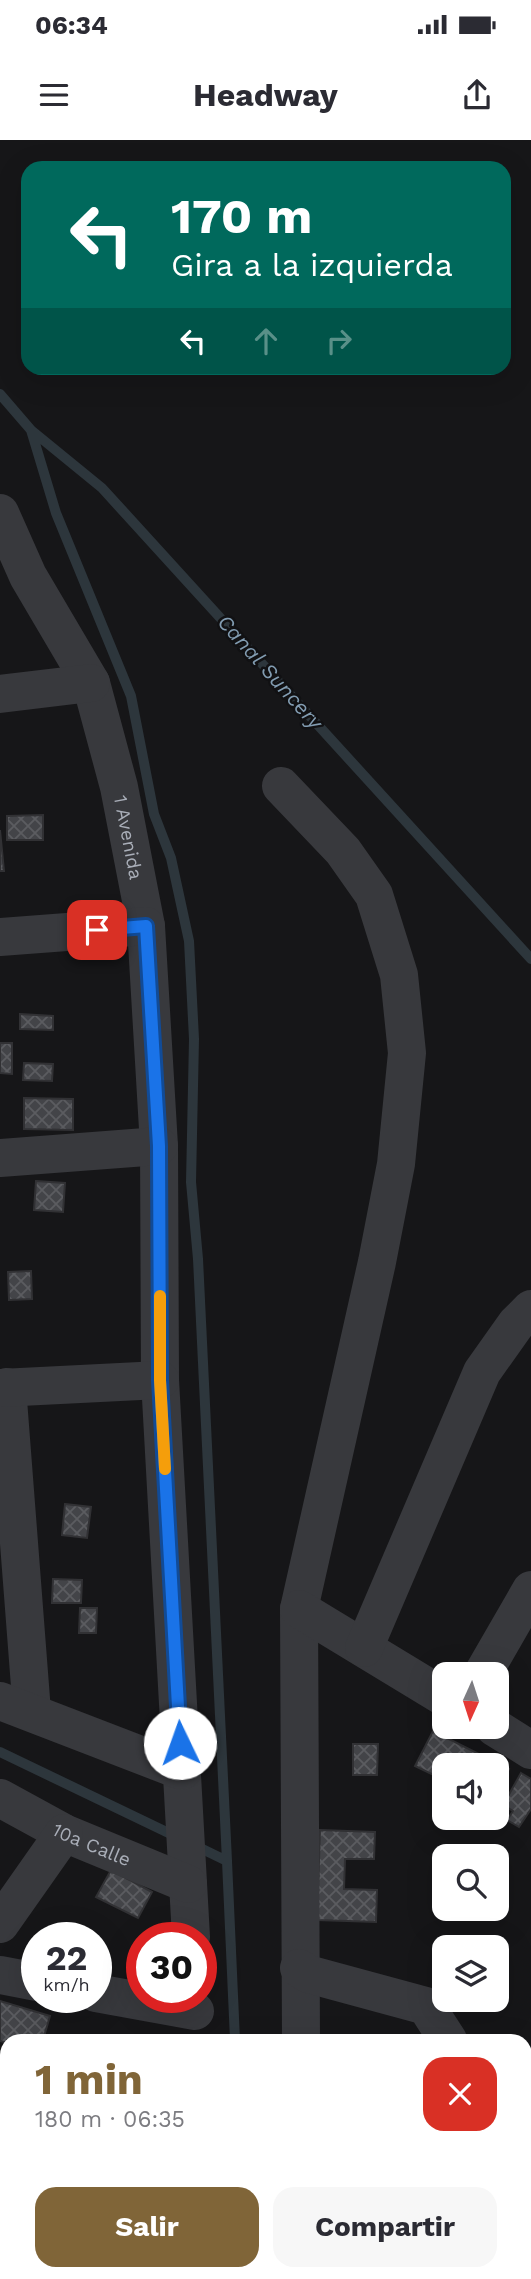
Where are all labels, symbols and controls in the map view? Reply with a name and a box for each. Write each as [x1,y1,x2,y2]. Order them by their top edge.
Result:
text: 06:34 [35,10,108,40]
icon: menu [35,76,73,114]
text: Headway [193,76,338,114]
icon: share [458,76,496,114]
text: 170 m [171,187,312,245]
icon: left [56,189,147,280]
text: Gira a la izquierda [171,246,453,284]
icon: left [174,322,212,360]
icon: ahead [247,322,285,360]
icon: right [320,322,358,360]
water label: Canal Suncery [212,609,329,735]
street label: 1 Avenida [109,793,148,882]
pin [67,900,127,960]
icon: arrive [78,911,116,949]
north arrow [432,1662,509,1740]
map controls [432,1662,509,2012]
position arrow [143,1706,217,1780]
button: sound [432,1753,509,1830]
street label: 10a Calle [48,1818,134,1871]
button: search [432,1844,509,1921]
speed limit sign: 30 [126,1922,217,2013]
button: layers [432,1935,509,2012]
text: 22 [46,1937,87,1979]
text: km/h [43,1974,90,1995]
text: 1 min [35,2055,143,2104]
button: close [423,2057,497,2131]
text: 180 m · 06:35 [35,2106,185,2133]
button: Salir [35,2187,259,2267]
button: Compartir [273,2187,497,2267]

